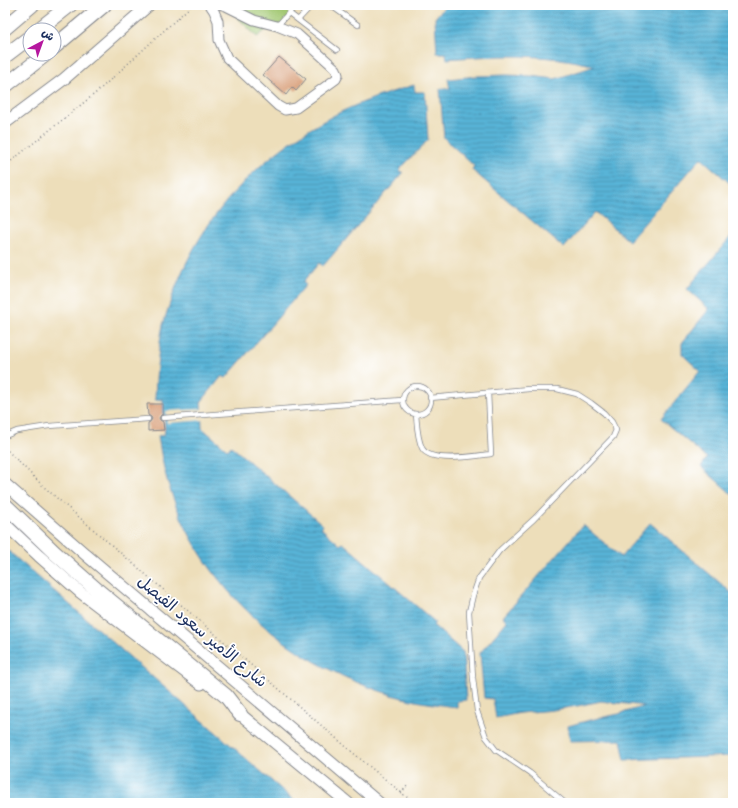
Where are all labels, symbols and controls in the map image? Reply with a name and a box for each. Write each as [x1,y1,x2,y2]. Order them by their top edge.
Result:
north arrow [22,22,62,62]
text: ش [39,26,57,44]
street label: شارع الأمير سعود الفيصل [133,571,272,693]

